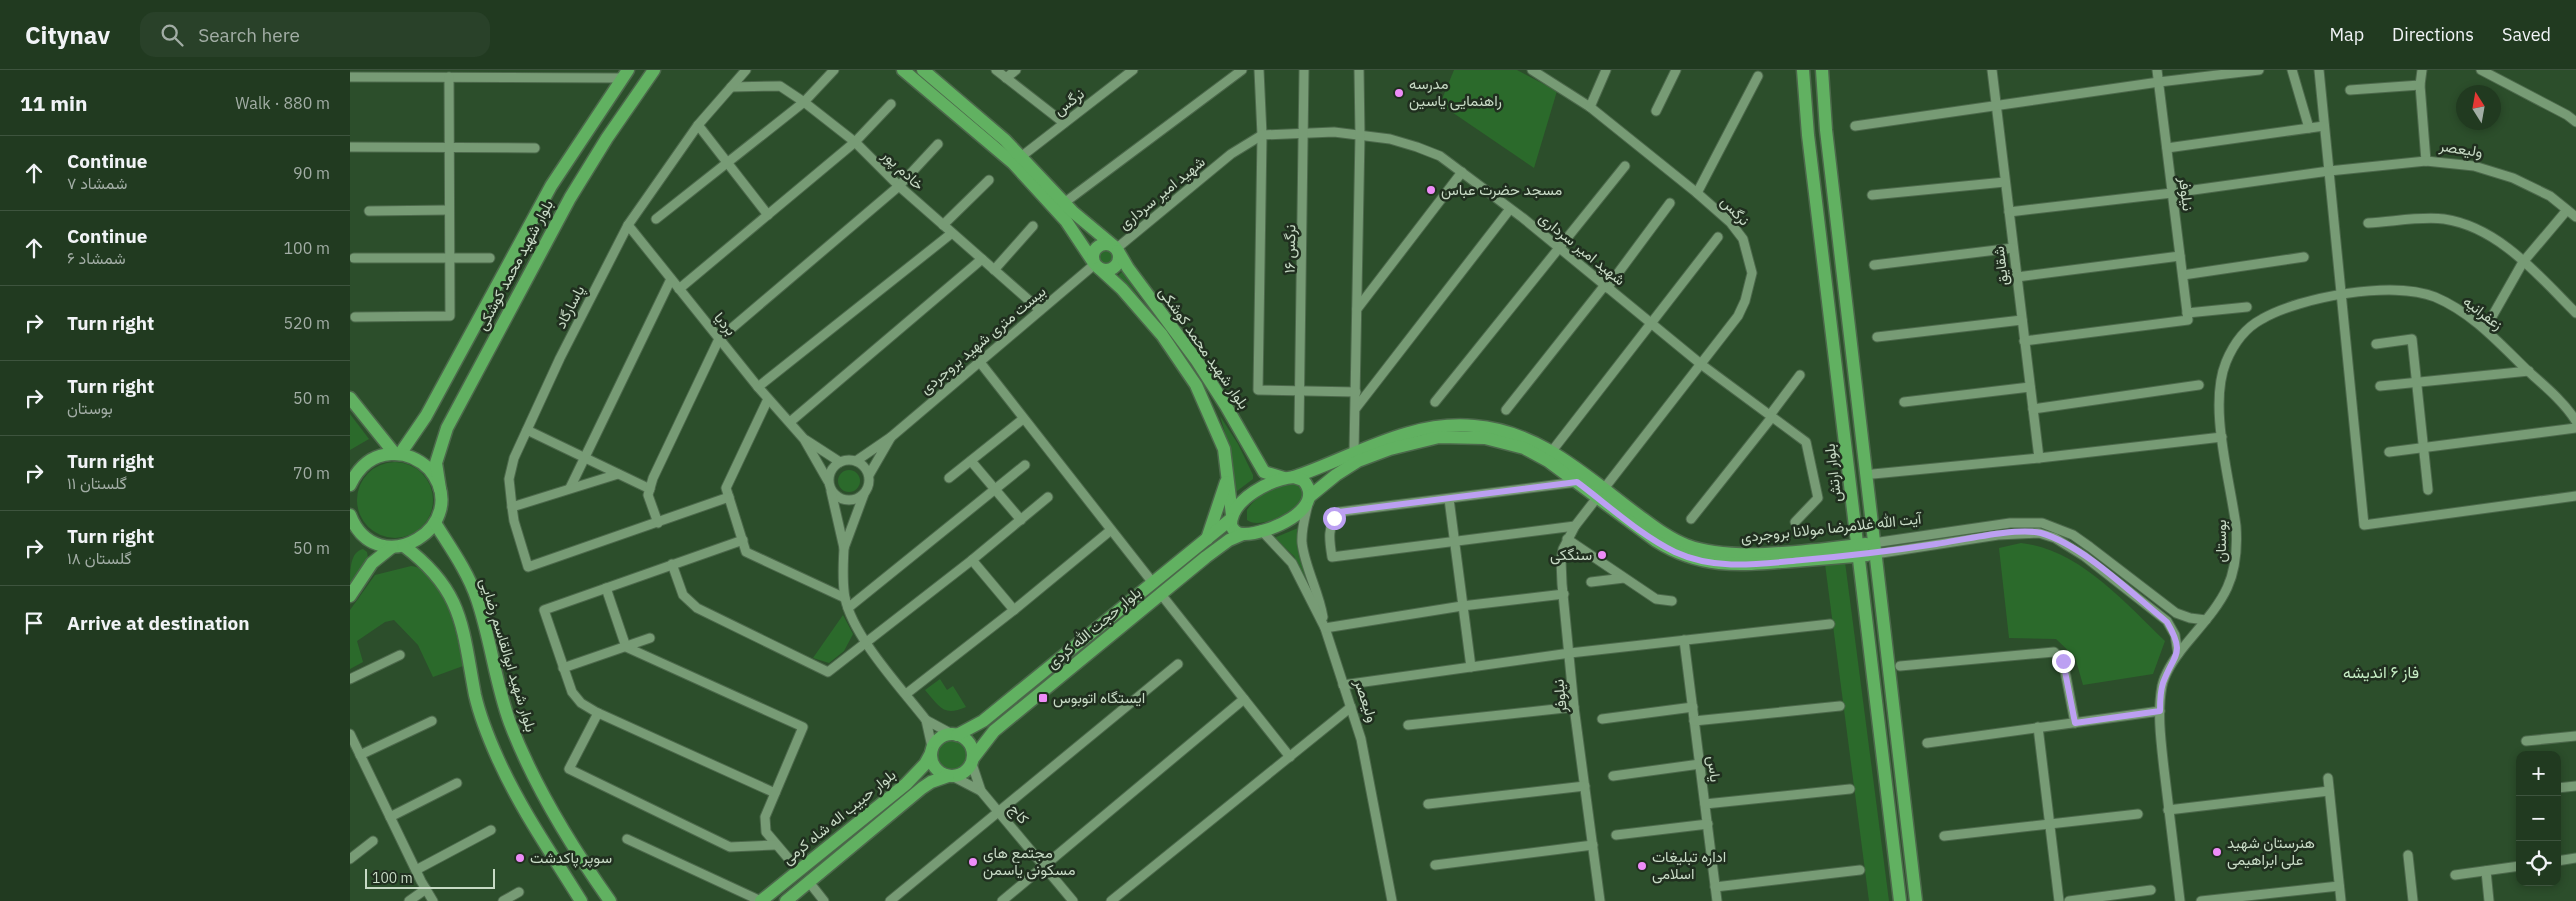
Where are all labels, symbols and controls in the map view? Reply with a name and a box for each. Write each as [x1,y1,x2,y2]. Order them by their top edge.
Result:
search box [140,12,490,57]
text: Citynav [25,19,110,51]
icon: search [158,21,186,49]
text: Search here [198,23,300,47]
text: Map [2329,23,2364,46]
text: Directions [2392,23,2474,46]
text: Saved [2502,23,2551,46]
place label: مدرسه راهنمایی یاسین [1409,74,1502,111]
street label: نرگس [1049,84,1089,120]
north arrow [2456,85,2501,130]
marker: مدرسه راهنمایی یاسین [1393,87,1405,99]
text: 11 min [20,89,87,117]
text: Walk · 880 m [235,93,330,113]
street label: ولیعصر [2437,136,2484,161]
street label: خادم پور [877,145,928,195]
text: Continue [67,149,147,173]
street label: شهید امیر سرداری [1115,152,1210,234]
icon: ahead [20,159,48,187]
text: 90 m [293,163,330,183]
text: شمشاد ۷ [67,173,127,193]
street label: نیلوفر [2175,175,2198,212]
place label: مسجد حضرت عباس [1441,180,1562,200]
marker: مسجد حضرت عباس [1425,184,1437,196]
street label: نرگس [1716,192,1754,230]
street label: بلوار شهید محمد کوشکی [472,196,558,334]
street label: شهید امیر سرداری [1535,208,1630,290]
text: Continue [67,224,147,248]
street label: نرگس ۱۶ [1280,224,1300,274]
icon: ahead [20,234,48,262]
text: 100 m [283,238,330,258]
street label: شقایق [1989,245,2013,287]
text: شمشاد ۶ [67,248,126,268]
street label: بیست متری شهید بروجردی [916,281,1050,399]
street label: پاسارگاد [551,282,589,332]
street label: بلوار شهید محمد کوشکی [1154,283,1254,413]
street label: زعفرانیه [2460,291,2507,334]
street label: بردیا [710,308,741,339]
icon: right [20,309,48,337]
text: Turn right [67,311,154,335]
text: 520 m [283,313,330,333]
text: Turn right [67,374,154,398]
icon: right [20,384,48,412]
text: 50 m [293,388,330,408]
text: بوستان [67,398,113,418]
street label: بلوار ارتش [1819,443,1847,503]
text: Turn right [67,449,154,473]
icon: right [20,459,48,487]
text: 70 m [293,463,330,483]
text: گلستان ۱۱ [67,473,127,493]
route start [1323,507,1346,530]
street label: آیت الله غلامرضا مولانا بروجردی [1740,508,1924,547]
street label: بوستان [2211,520,2230,562]
text: Turn right [67,524,154,548]
icon: right [20,534,48,562]
text: 50 m [293,538,330,558]
place label: سنگکی [1550,545,1592,565]
text: گلستان ۱۸ [67,548,132,568]
marker: سنگکی [1596,549,1608,561]
street label: بلوار شهید ابوالقاسم رضایی [475,576,541,734]
street label: بلوار حجت الله کردی [1043,583,1145,673]
icon: arrive [20,609,48,637]
text: Arrive at destination [67,611,250,635]
route end [2052,650,2075,673]
district label: فاز ۶ اندیشه [2343,662,2419,683]
street label: ولیعصر [1350,676,1382,725]
street label: نیلوفر [1548,678,1571,715]
place label: ایستگاه اتوبوس [1053,688,1145,708]
marker: ایستگاه اتوبوس [1037,692,1049,704]
map controls [2516,751,2561,886]
button: + [2516,751,2561,796]
street label: یاس [1702,755,1726,783]
street label: بلوار حبیب اله شاه کرمی [778,765,900,869]
button: − [2516,796,2561,841]
street label: کاج [1004,800,1034,829]
place label: هنرستان شهید علی ابراهیمی [2227,833,2315,870]
button: locate [2516,841,2561,886]
place label: مجتمع های مسکونی یاسمن [983,843,1075,880]
marker: هنرستان شهید علی ابراهیمی [2211,846,2223,858]
place label: اداره تبلیغات اسلامی [1652,847,1726,884]
place label: سوپر پاکدشت [530,848,612,868]
marker: سوپر پاکدشت [514,852,526,864]
marker: مجتمع های مسکونی یاسمن [967,856,979,868]
marker: اداره تبلیغات اسلامی [1636,860,1648,872]
scale bar [365,866,495,889]
text: 100 m [372,869,413,887]

